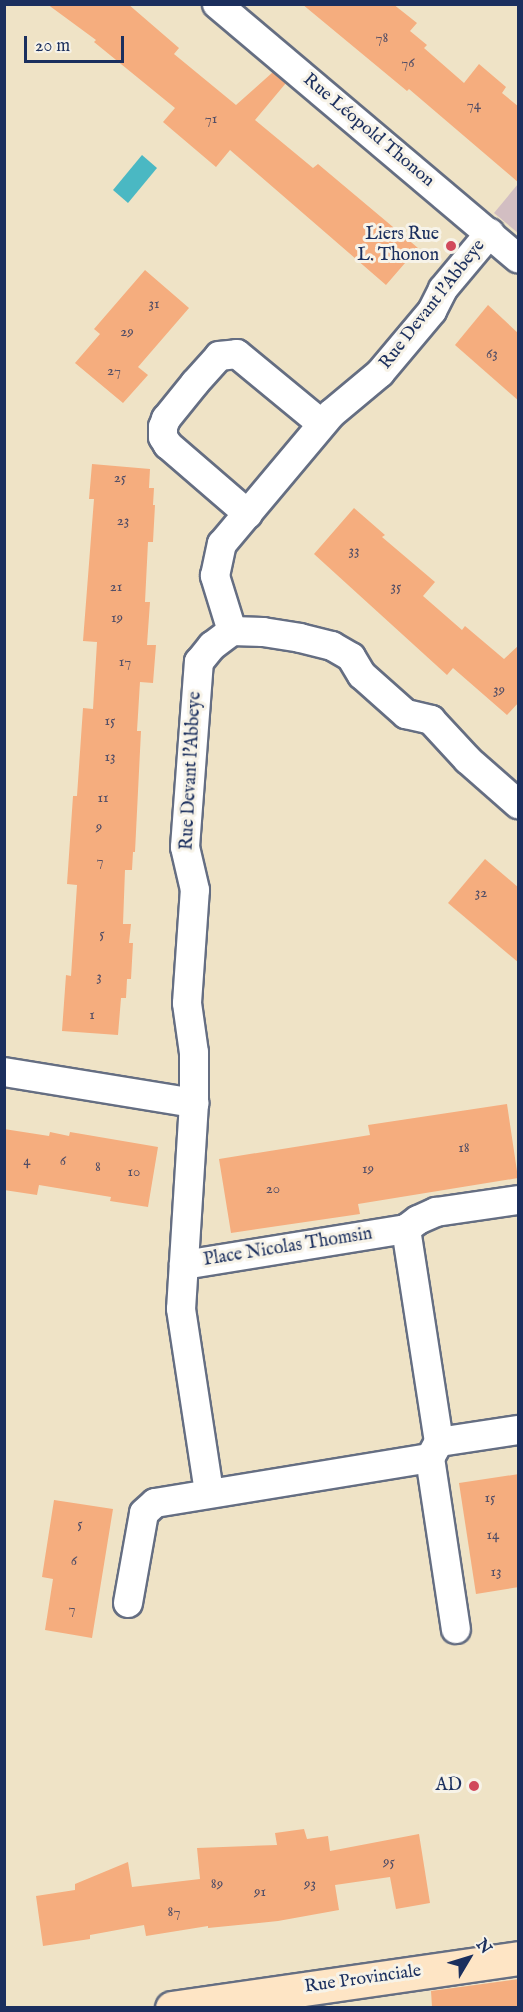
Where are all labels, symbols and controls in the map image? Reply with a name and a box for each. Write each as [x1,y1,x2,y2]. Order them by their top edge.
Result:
scale bar [27,24,128,62]
house number: 78 [376,29,388,47]
text: 20 m [35,35,70,58]
house number: 76 [401,54,415,72]
street label: Rue Léopold Thonon [298,70,438,192]
house number: 74 [467,96,481,114]
house number: 71 [205,110,217,128]
place label: Liers Rue L. Thonon [357,225,439,268]
street label: Rue Devant l'Abbeye [376,236,490,374]
marker: Liers Rue L. Thonon [444,239,458,253]
house number: 31 [148,295,160,313]
house number: 29 [120,323,134,341]
house number: 63 [486,345,498,363]
house number: 27 [107,362,121,380]
house number: 25 [114,469,126,487]
house number: 23 [117,512,129,530]
house number: 33 [348,542,360,560]
house number: 21 [110,578,122,596]
house number: 35 [390,578,402,596]
house number: 19 [111,609,123,627]
house number: 17 [119,653,131,671]
house number: 39 [493,681,505,699]
street label: Rue Devant l'Abbeye [177,691,207,851]
house number: 15 [104,712,116,730]
house number: 13 [104,748,116,766]
house number: 11 [97,789,109,807]
house number: 9 [96,818,102,836]
house number: 7 [96,852,104,870]
house number: 32 [475,884,487,902]
house number: 5 [99,925,105,943]
house number: 3 [96,968,102,986]
house number: 1 [89,1006,95,1024]
house number: 18 [458,1139,470,1157]
house number: 4 [23,1152,31,1170]
house number: 6 [60,1152,66,1170]
house number: 8 [95,1158,101,1176]
house number: 19 [362,1160,374,1178]
house number: 10 [128,1163,140,1181]
house number: 20 [266,1180,280,1198]
street label: Place Nicolas Thomsin [202,1224,374,1272]
house number: 15 [484,1489,496,1507]
house number: 5 [77,1515,83,1533]
house number: 14 [487,1526,499,1544]
house number: 6 [71,1552,77,1570]
house number: 13 [490,1563,502,1581]
house number: 7 [68,1600,76,1618]
place label: AD [435,1775,462,1797]
marker: AD [467,1779,481,1793]
house number: 95 [383,1853,395,1871]
house number: 89 [211,1875,223,1893]
house number: 93 [304,1875,316,1893]
house number: 91 [254,1883,266,1901]
house number: 87 [168,1903,180,1921]
north arrow [439,1928,499,1988]
text: N [471,1935,495,1959]
street label: Rue Provinciale [303,1961,423,1999]

